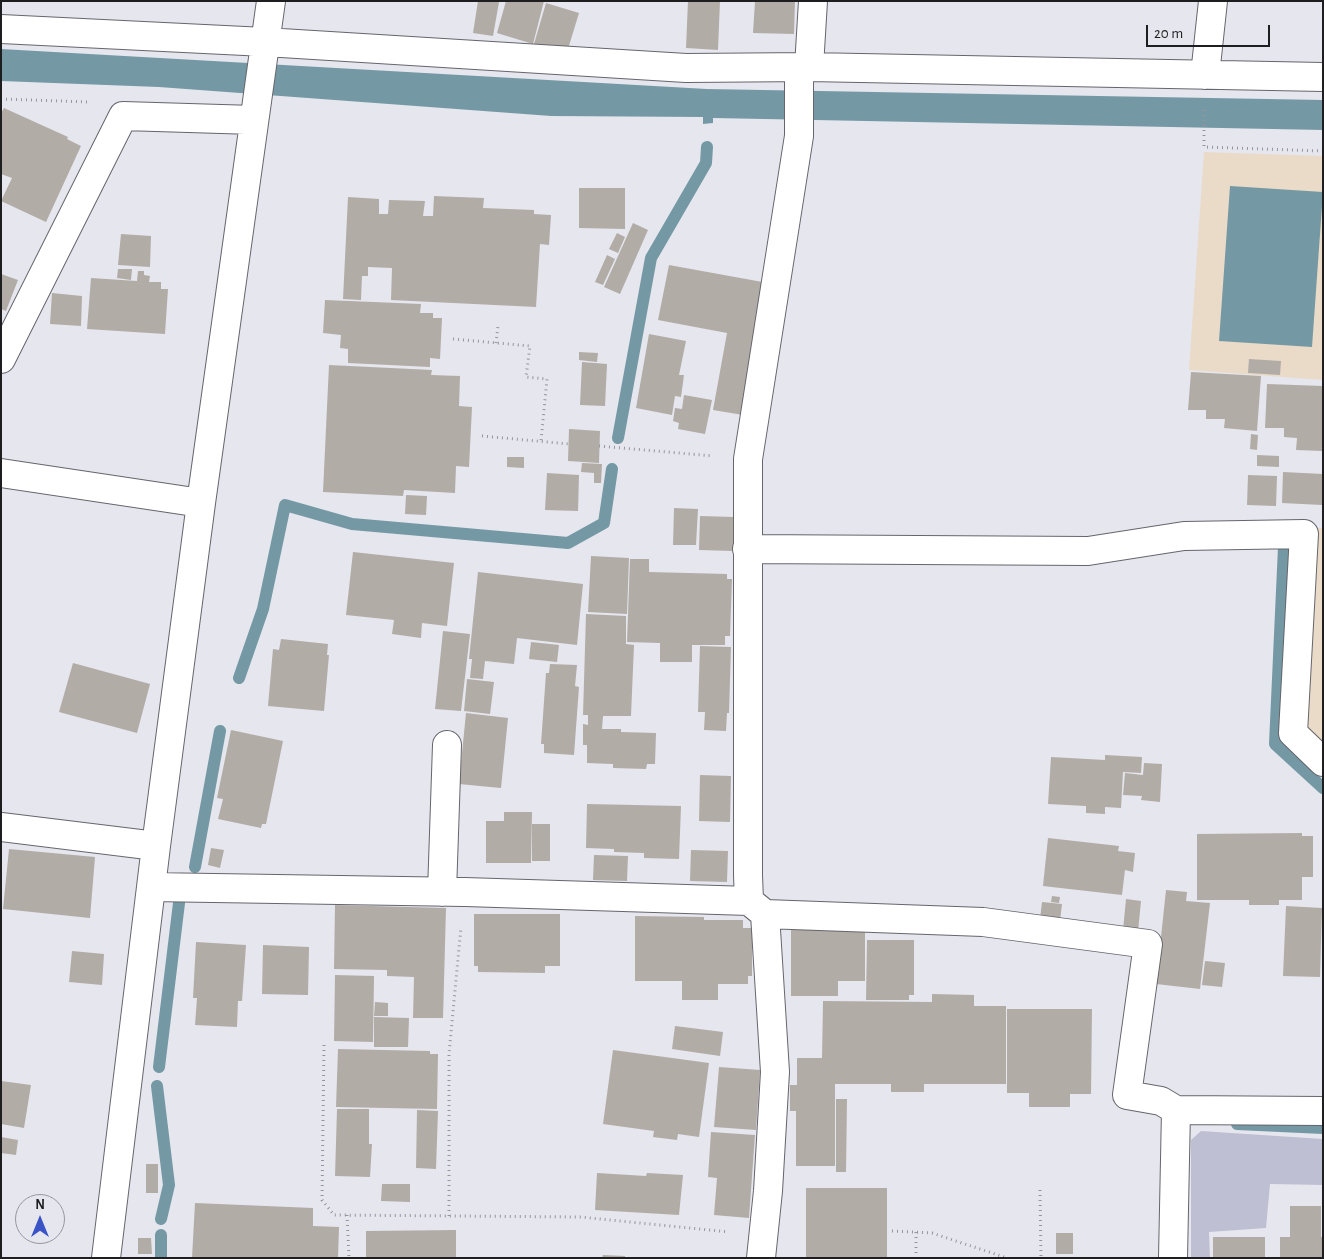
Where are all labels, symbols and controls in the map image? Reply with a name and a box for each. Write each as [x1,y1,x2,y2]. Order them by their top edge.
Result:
scale bar [1149,15,1273,47]
text: 20 m [1154,26,1183,41]
north arrow [15,1194,65,1244]
text: N [35,1198,45,1212]

